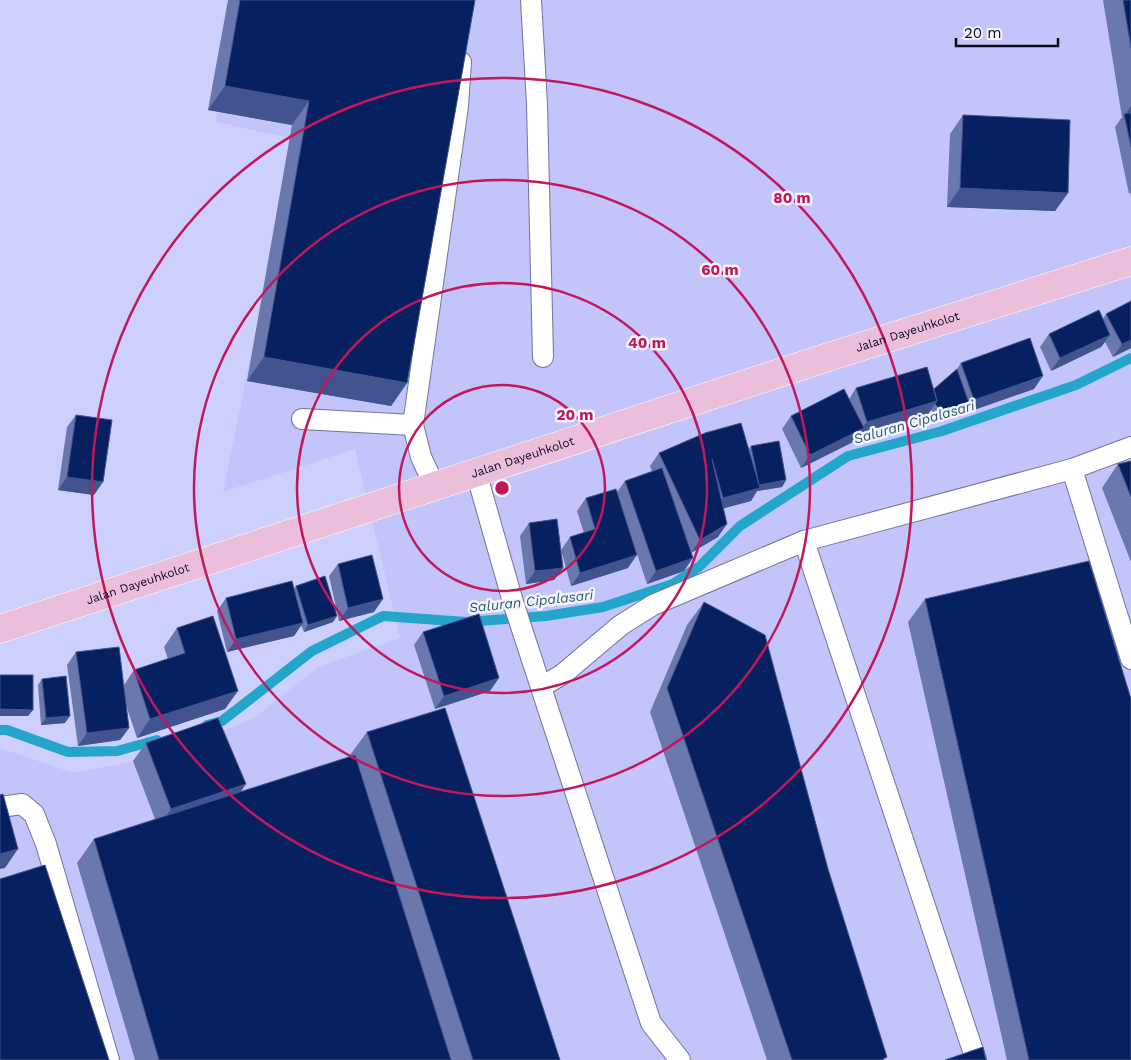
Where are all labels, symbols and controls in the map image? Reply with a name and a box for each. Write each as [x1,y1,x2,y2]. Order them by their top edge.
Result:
scale bar [956,15,1058,47]
text: 20 m [964,24,1002,42]
text: 80 m [773,189,811,207]
text: 60 m [701,261,739,279]
street label: Jalan Dayeuhkolot [854,309,961,355]
text: 40 m [628,334,666,352]
water label: Saluran Cipalasari [852,397,977,447]
text: 20 m [556,406,594,424]
street label: Jalan Dayeuhkolot [469,434,576,481]
centre of rings [493,479,511,497]
street label: Jalan Dayeuhkolot [84,560,191,607]
water label: Saluran Cipalasari [468,586,594,615]

